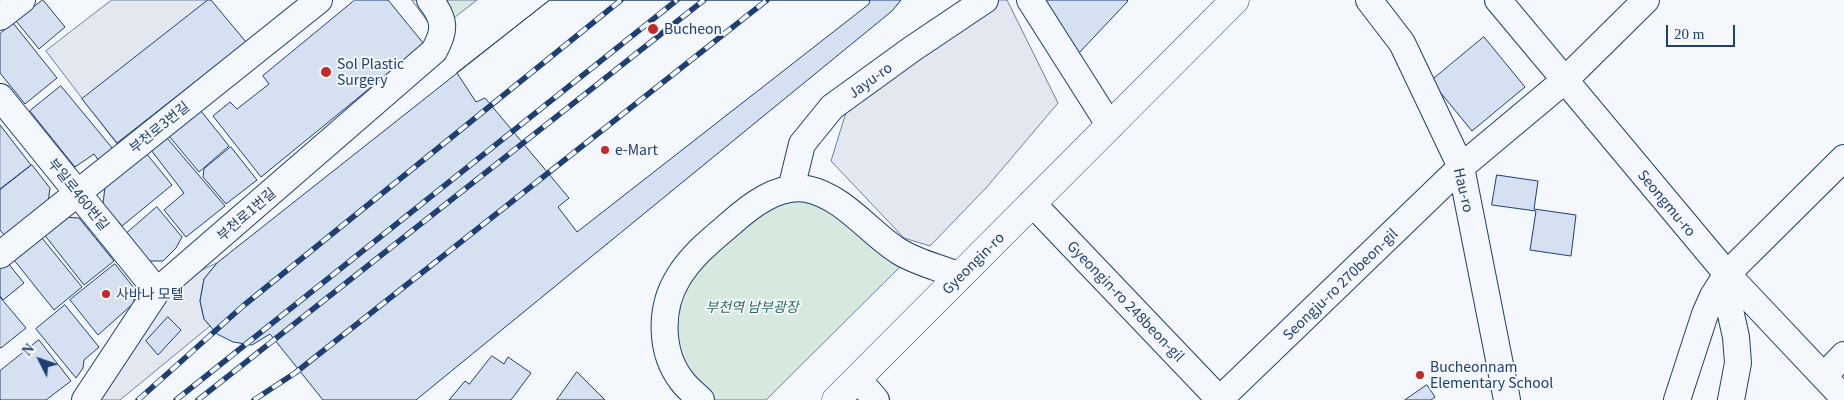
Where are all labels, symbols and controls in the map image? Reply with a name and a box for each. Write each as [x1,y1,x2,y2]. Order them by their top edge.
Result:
scale bar [1669,15,1738,47]
place label: Bucheon [664,21,722,37]
marker: Bucheon [646,22,660,36]
text: 20 m [1674,26,1704,42]
place label: Sol Plastic Surgery [337,56,404,88]
street label: Jayu-ro [845,59,895,101]
marker: Sol Plastic Surgery [319,65,333,79]
street label: 부천로3번길 [126,98,192,156]
place label: e-Mart [615,142,658,158]
marker: e-Mart [599,144,611,156]
street label: 부일로460번길 [45,155,113,233]
street label: Hau-ro [1451,166,1477,214]
street label: Seongmu-ro [1635,167,1699,239]
street label: 부천로1번길 [213,184,279,244]
street label: Seongju-ro 270beon-gil [1279,225,1401,343]
street label: Gyeongin-ro [939,229,1007,297]
street label: Gyeongin-ro 248beon-gil [1064,237,1188,365]
place label: 사바나 모텔 [116,286,184,302]
marker: 사바나 모텔 [100,288,112,300]
park label: 부천역 남부광장 [705,299,799,315]
north arrow [15,335,65,385]
text: N [19,341,37,359]
place label: Bucheonnam Elementary School [1430,359,1553,392]
marker: Bucheonnam Elementary School [1414,369,1426,381]

